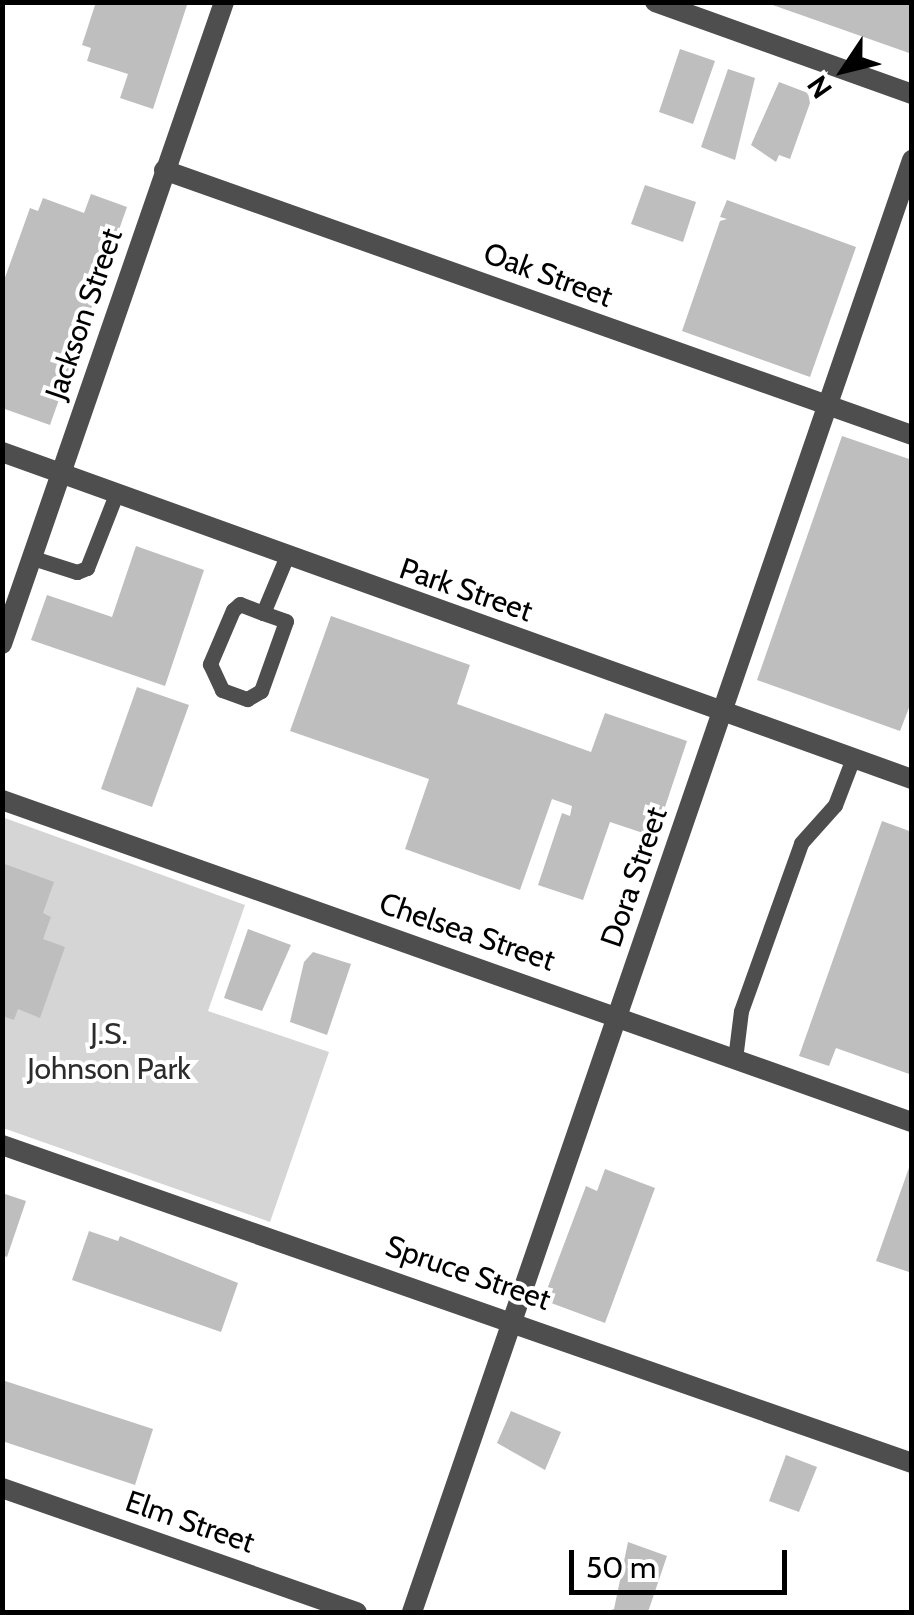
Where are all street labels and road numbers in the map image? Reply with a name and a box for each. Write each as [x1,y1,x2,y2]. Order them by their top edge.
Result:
street label: Jackson Street [38,224,130,404]
street label: Oak Street [479,235,617,315]
street label: Park Street [395,551,537,629]
street label: Dora Street [593,802,675,952]
street label: Chelsea Street [375,885,559,979]
street label: Spruce Street [381,1228,555,1318]
street label: Elm Street [121,1483,259,1561]

